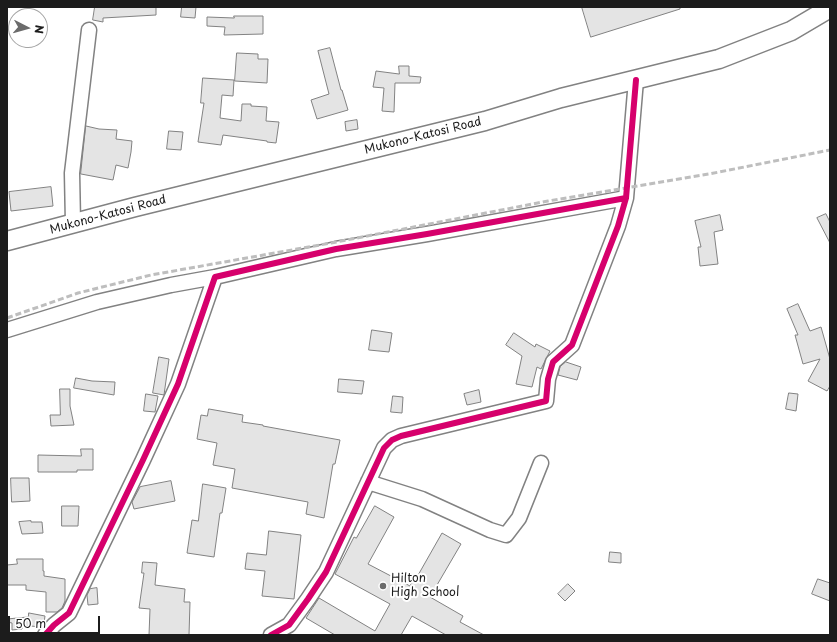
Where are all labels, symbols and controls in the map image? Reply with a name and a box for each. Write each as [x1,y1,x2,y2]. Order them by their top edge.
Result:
north arrow [8,8,48,48]
text: N [31,24,48,34]
street label: Mukono-Katosi Road [363,115,483,157]
street label: Mukono-Katosi Road [48,193,168,237]
place label: Hilton High School [391,572,459,600]
marker: Hilton High School [378,581,388,591]
scale bar [10,608,102,634]
text: 50 m [15,614,46,632]

